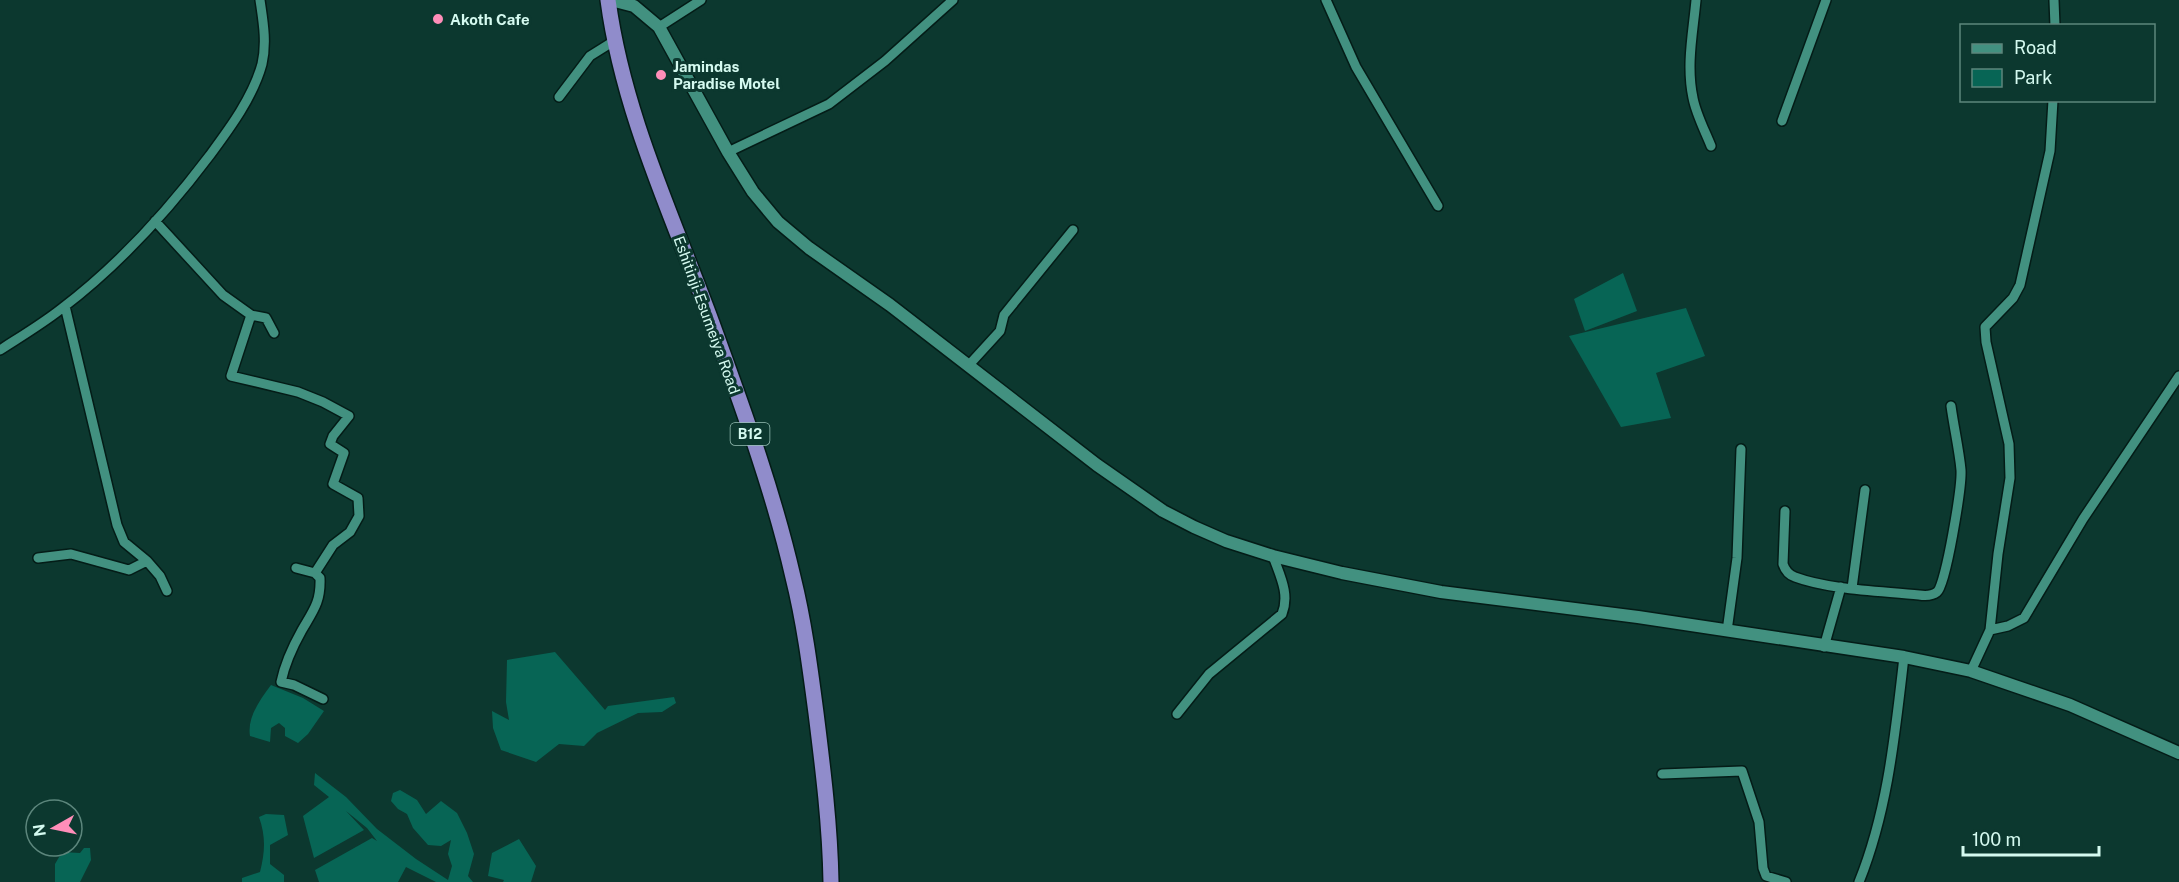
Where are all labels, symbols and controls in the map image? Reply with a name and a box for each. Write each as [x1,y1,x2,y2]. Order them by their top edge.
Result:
place label: Akoth Cafe [450,11,530,28]
marker: Akoth Cafe [431,12,445,26]
legend [1960,24,2155,102]
text: Road [2014,37,2057,58]
place label: Jamindas Paradise Motel [673,58,780,92]
text: Park [2014,67,2052,88]
marker: Jamindas Paradise Motel [654,68,668,82]
street label: Eshitinji-Esumeiya Road [670,234,744,396]
road number: B12 [730,423,770,445]
north arrow [24,798,84,858]
scale bar [1963,819,2100,857]
text: N [29,823,50,838]
text: 100 m [1972,829,2021,850]

